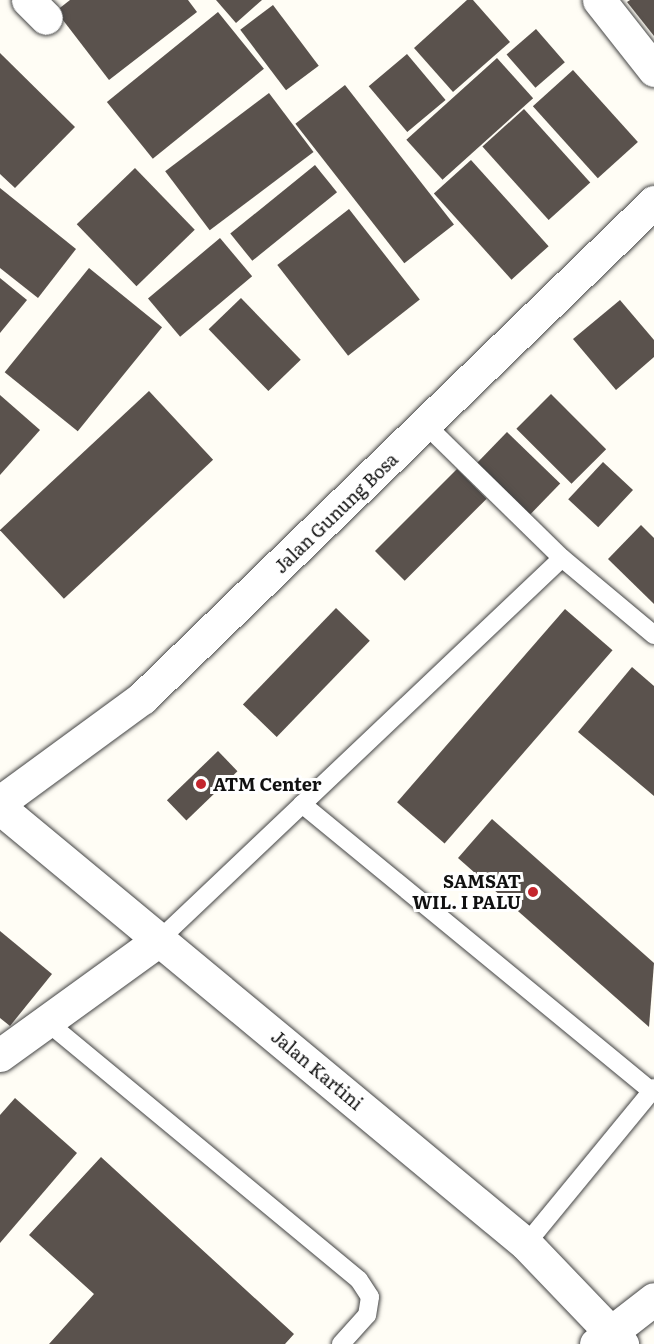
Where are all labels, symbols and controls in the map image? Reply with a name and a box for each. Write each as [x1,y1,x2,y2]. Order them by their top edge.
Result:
street label: Jalan Gunung Bosa [270,448,402,578]
place label: ATM Center [213,773,322,795]
marker: ATM Center [194,777,208,791]
place label: SAMSAT WIL. I PALU [412,871,521,914]
marker: SAMSAT WIL. I PALU [526,885,540,899]
street label: Jalan Kartini [267,1026,367,1114]

